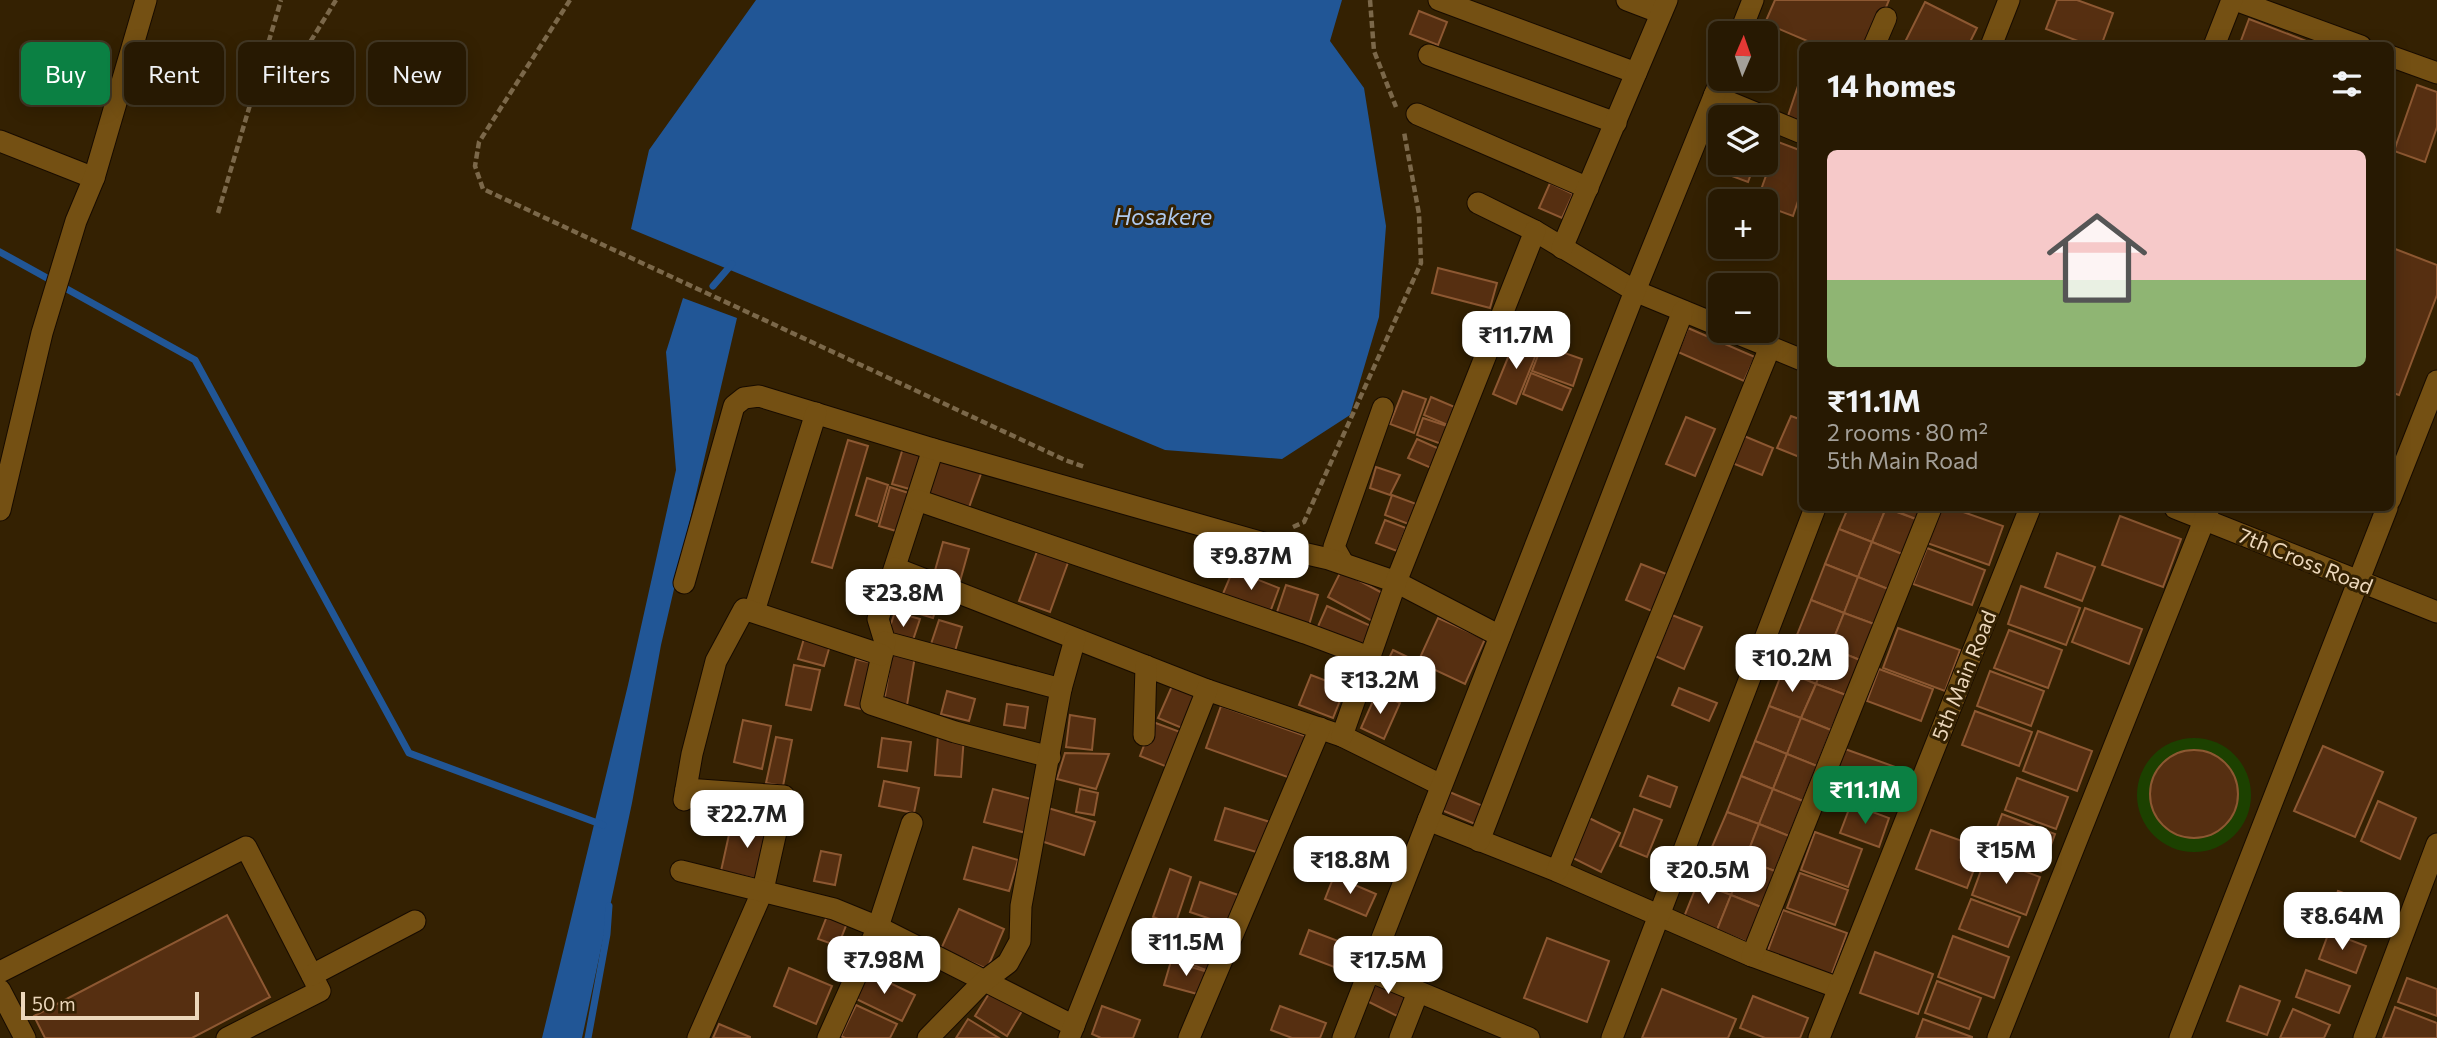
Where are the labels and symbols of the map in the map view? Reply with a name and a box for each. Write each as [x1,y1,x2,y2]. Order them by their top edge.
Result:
north arrow [1708,21,1778,91]
water label: Hosakere [1114,202,1212,230]
pin: ₹11.7M [1459,312,1573,371]
street label: 7th Cross Road [2235,522,2377,598]
pin: ₹9.87M [1194,532,1308,592]
pin: ₹23.8M [846,570,960,629]
street label: 5th Main Road [1926,606,2000,744]
pin: ₹10.2M [1735,634,1849,694]
pin: ₹13.2M [1323,656,1437,716]
pin: ₹11.1M [1808,766,1922,826]
pin: ₹22.7M [690,790,804,850]
pin: ₹15M [1965,826,2047,886]
pin: ₹18.8M [1293,836,1407,896]
pin: ₹20.5M [1651,846,1765,906]
pin: ₹8.64M [2285,892,2399,952]
pin: ₹11.5M [1129,918,1243,978]
pin: ₹7.98M [827,936,941,996]
pin: ₹17.5M [1331,936,1445,996]
scale bar [21,989,200,1021]

